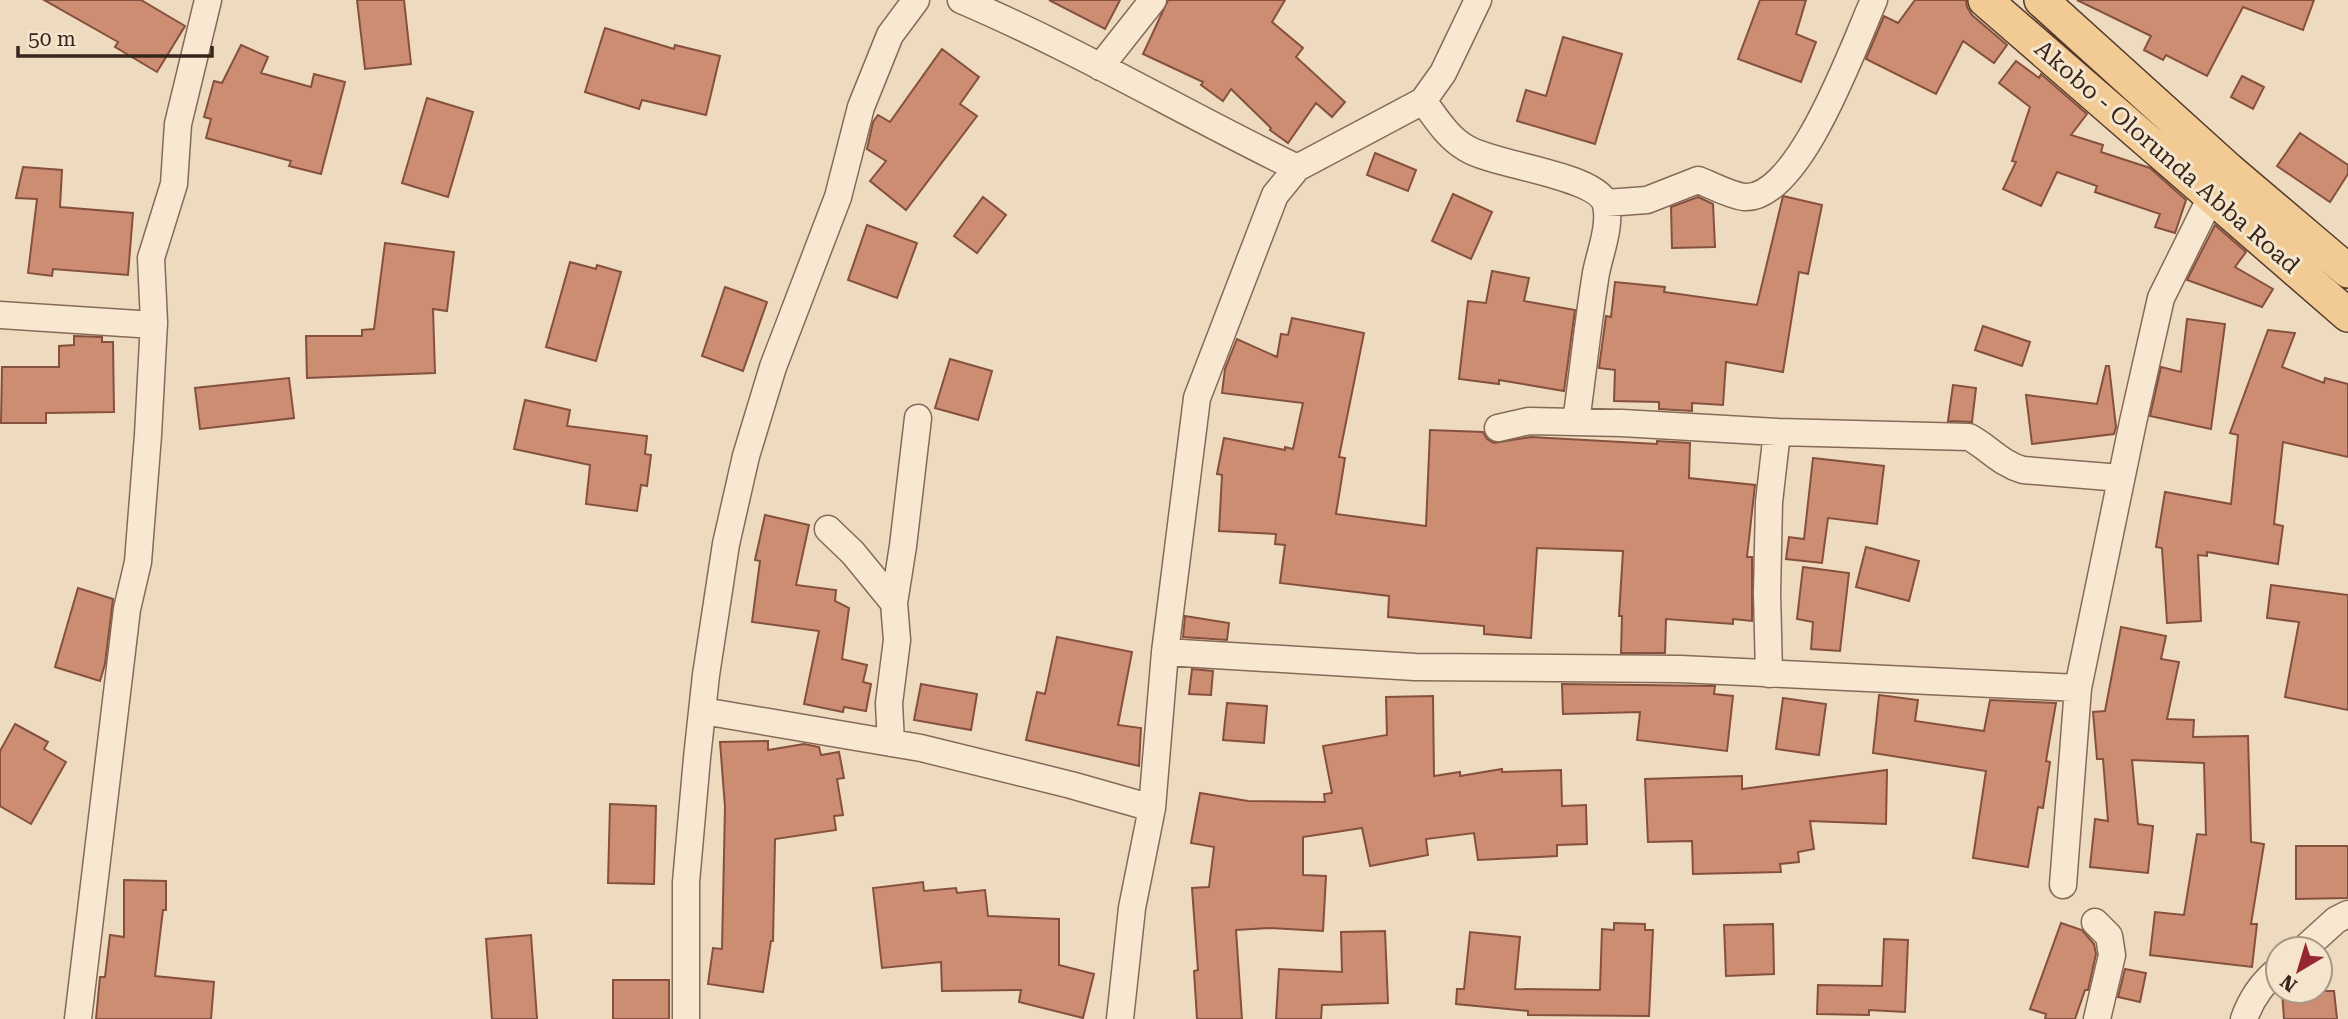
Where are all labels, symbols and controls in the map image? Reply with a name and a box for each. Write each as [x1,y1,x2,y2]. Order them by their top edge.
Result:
scale bar [18,14,212,58]
text: 50 m [28,27,76,51]
street label: Akobo - Olorunda Abba Road [2029,35,2305,279]
north arrow [2264,935,2334,1005]
text: N [2276,969,2302,997]

